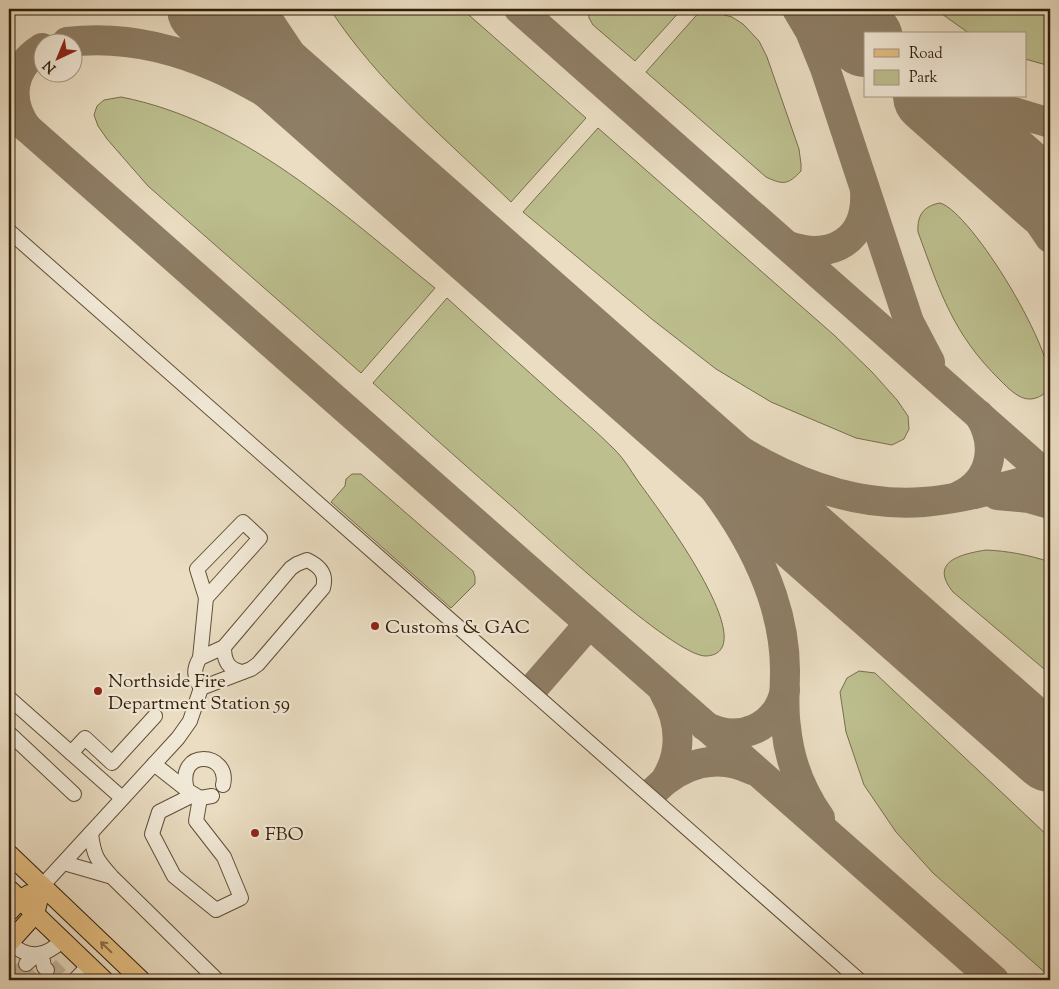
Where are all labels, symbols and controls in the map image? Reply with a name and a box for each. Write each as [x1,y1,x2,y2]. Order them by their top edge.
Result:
north arrow [32,32,82,82]
legend [864,32,1026,98]
text: Road [909,44,943,65]
text: N [39,55,61,77]
text: Park [909,68,938,89]
place label: Customs & GAC [385,615,530,642]
marker: Customs & GAC [369,620,381,632]
place label: Northside Fire Department Station 59 [108,669,290,718]
marker: Northside Fire Department Station 59 [92,685,104,697]
place label: FBO [265,822,304,849]
marker: FBO [249,827,261,839]
one-way arrow [100,941,112,953]

